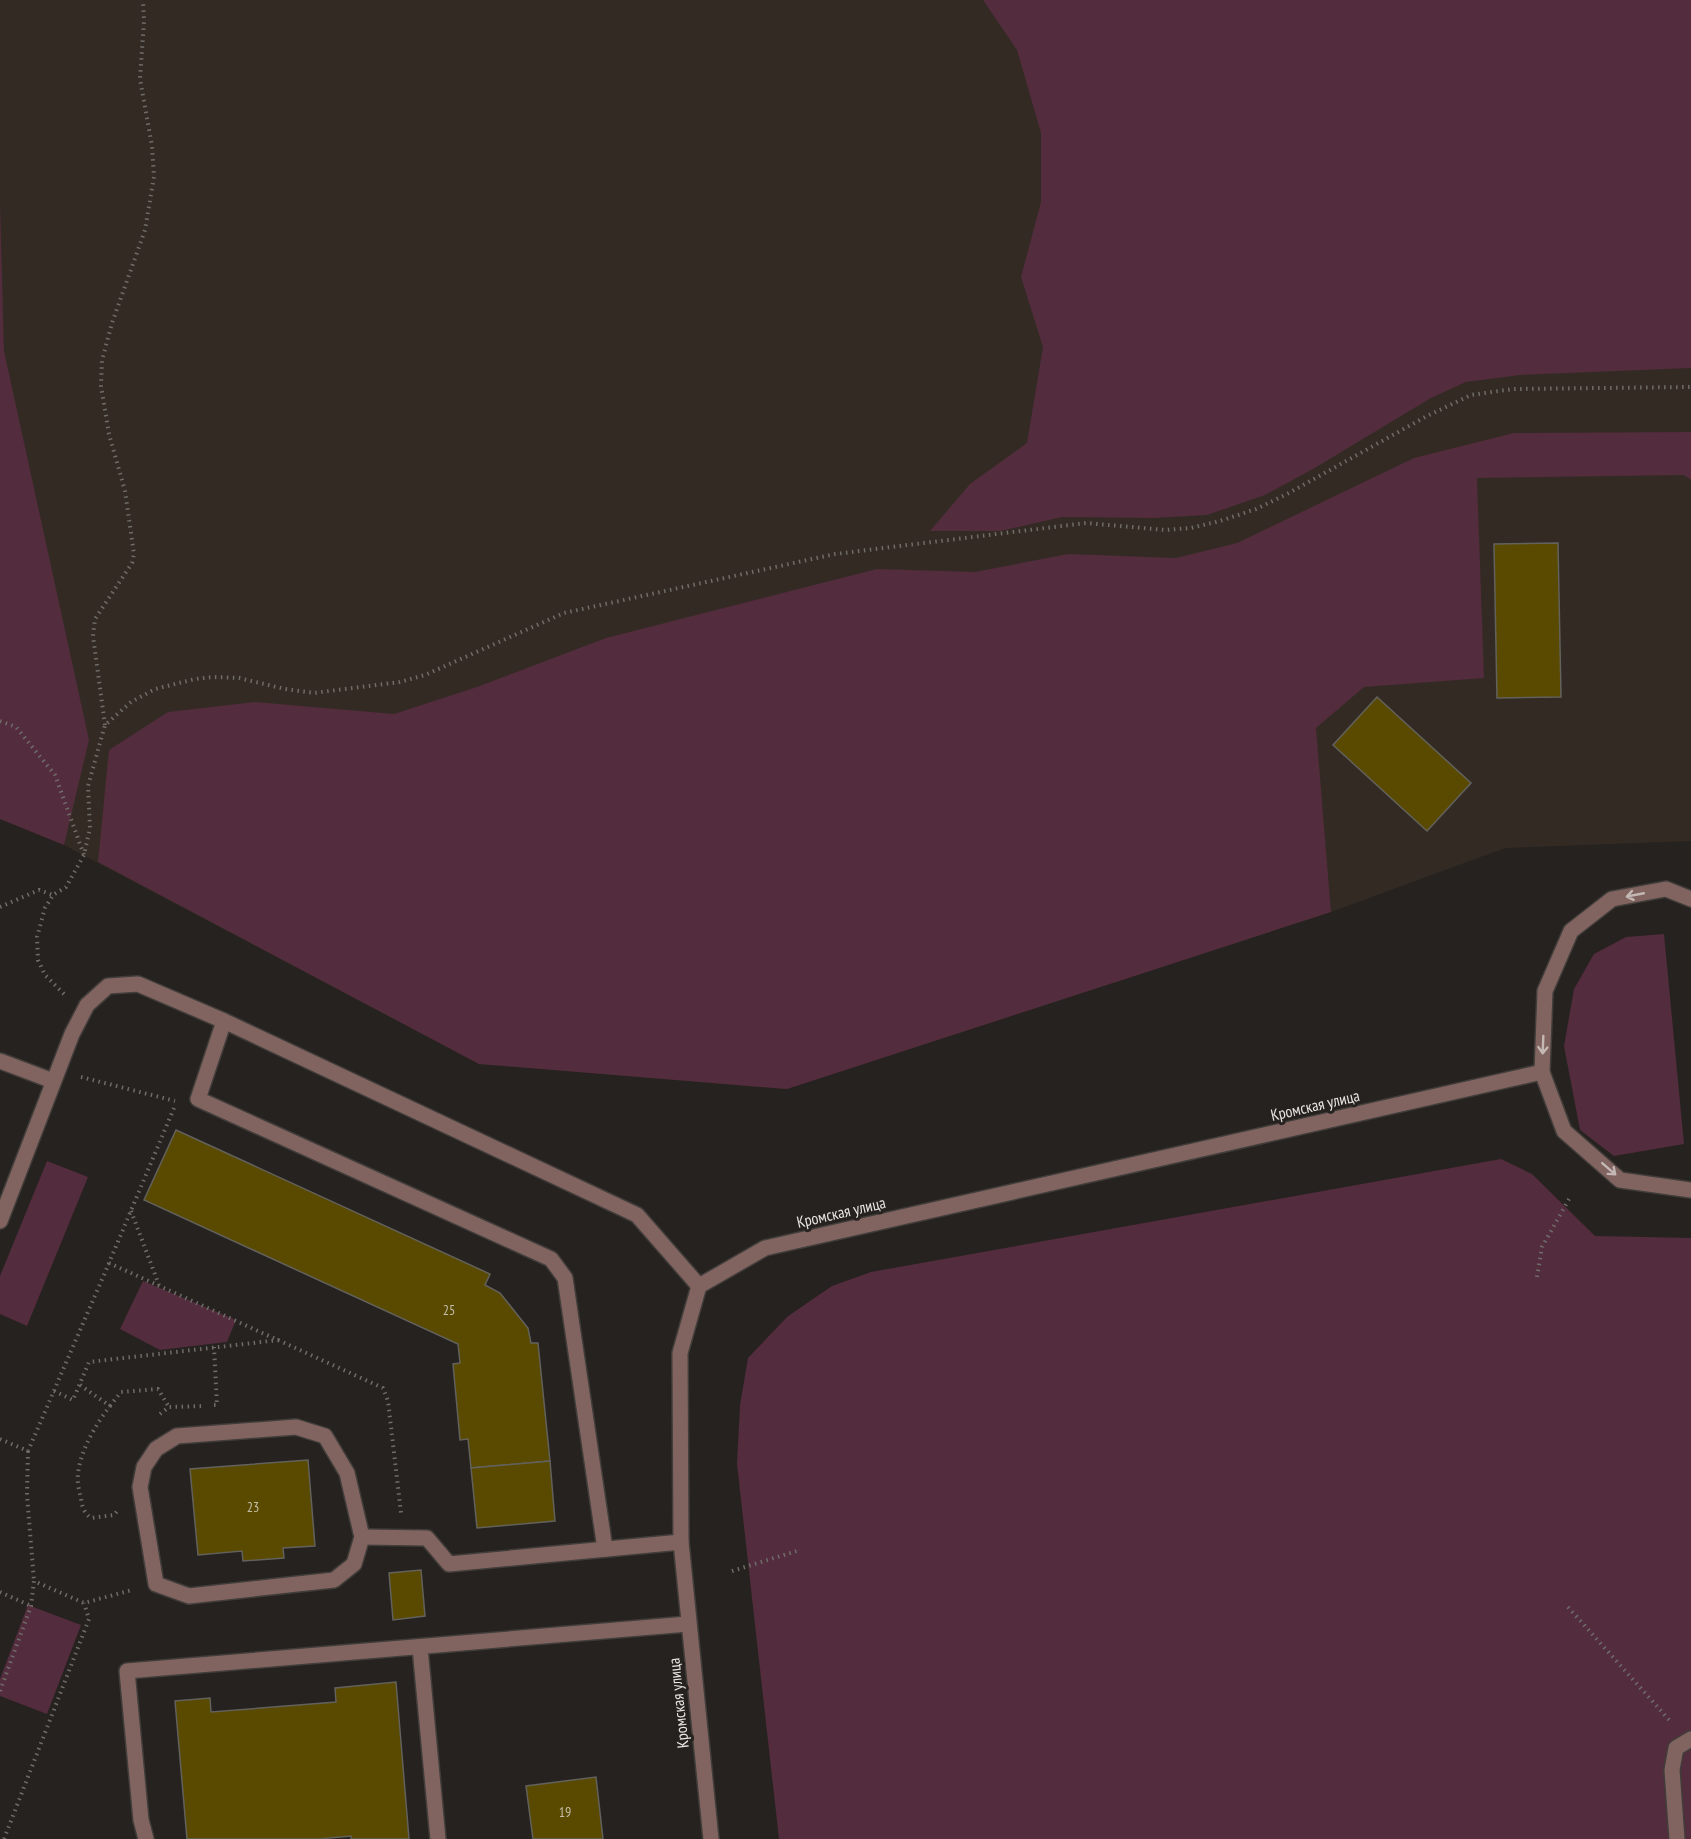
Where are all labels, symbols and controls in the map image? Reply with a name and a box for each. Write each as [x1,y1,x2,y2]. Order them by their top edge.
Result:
one-way arrow [1626,890,1645,901]
one-way arrow [1537,1035,1548,1055]
street label: Кромская улица [1269,1085,1361,1125]
one-way arrow [1601,1163,1617,1176]
street label: Кромская улица [795,1192,887,1232]
house number: 25 [443,1301,455,1319]
house number: 23 [247,1498,259,1516]
street label: Кромская улица [663,1657,693,1749]
house number: 19 [559,1803,571,1821]

